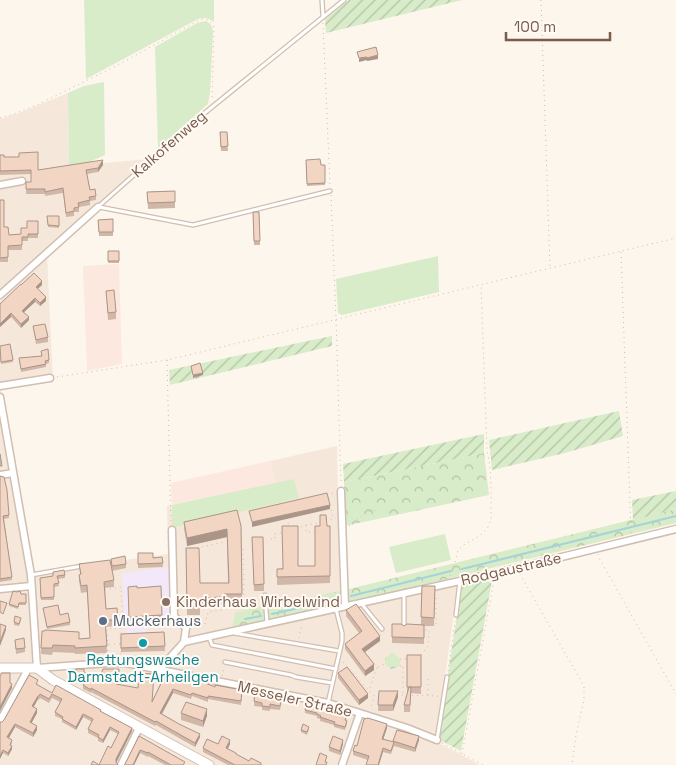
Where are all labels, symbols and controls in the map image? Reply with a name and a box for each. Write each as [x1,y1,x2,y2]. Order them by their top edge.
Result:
scale bar [506,10,610,42]
text: 100 m [514,17,556,36]
street label: Kalkofenweg [127,106,210,181]
street label: Rodgaustraße [459,548,563,589]
place label: Kinderhaus Wirbelwind [176,592,340,611]
marker: Kinderhaus Wirbelwind [160,596,172,608]
place label: Muckerhaus [113,611,201,630]
marker: Muckerhaus [97,615,109,627]
marker: Rettungswache Darmstadt-Arheilgen [137,637,149,649]
place label: Rettungswache Darmstadt-Arheilgen [67,650,219,686]
street label: Messeler Straße [236,676,354,721]

